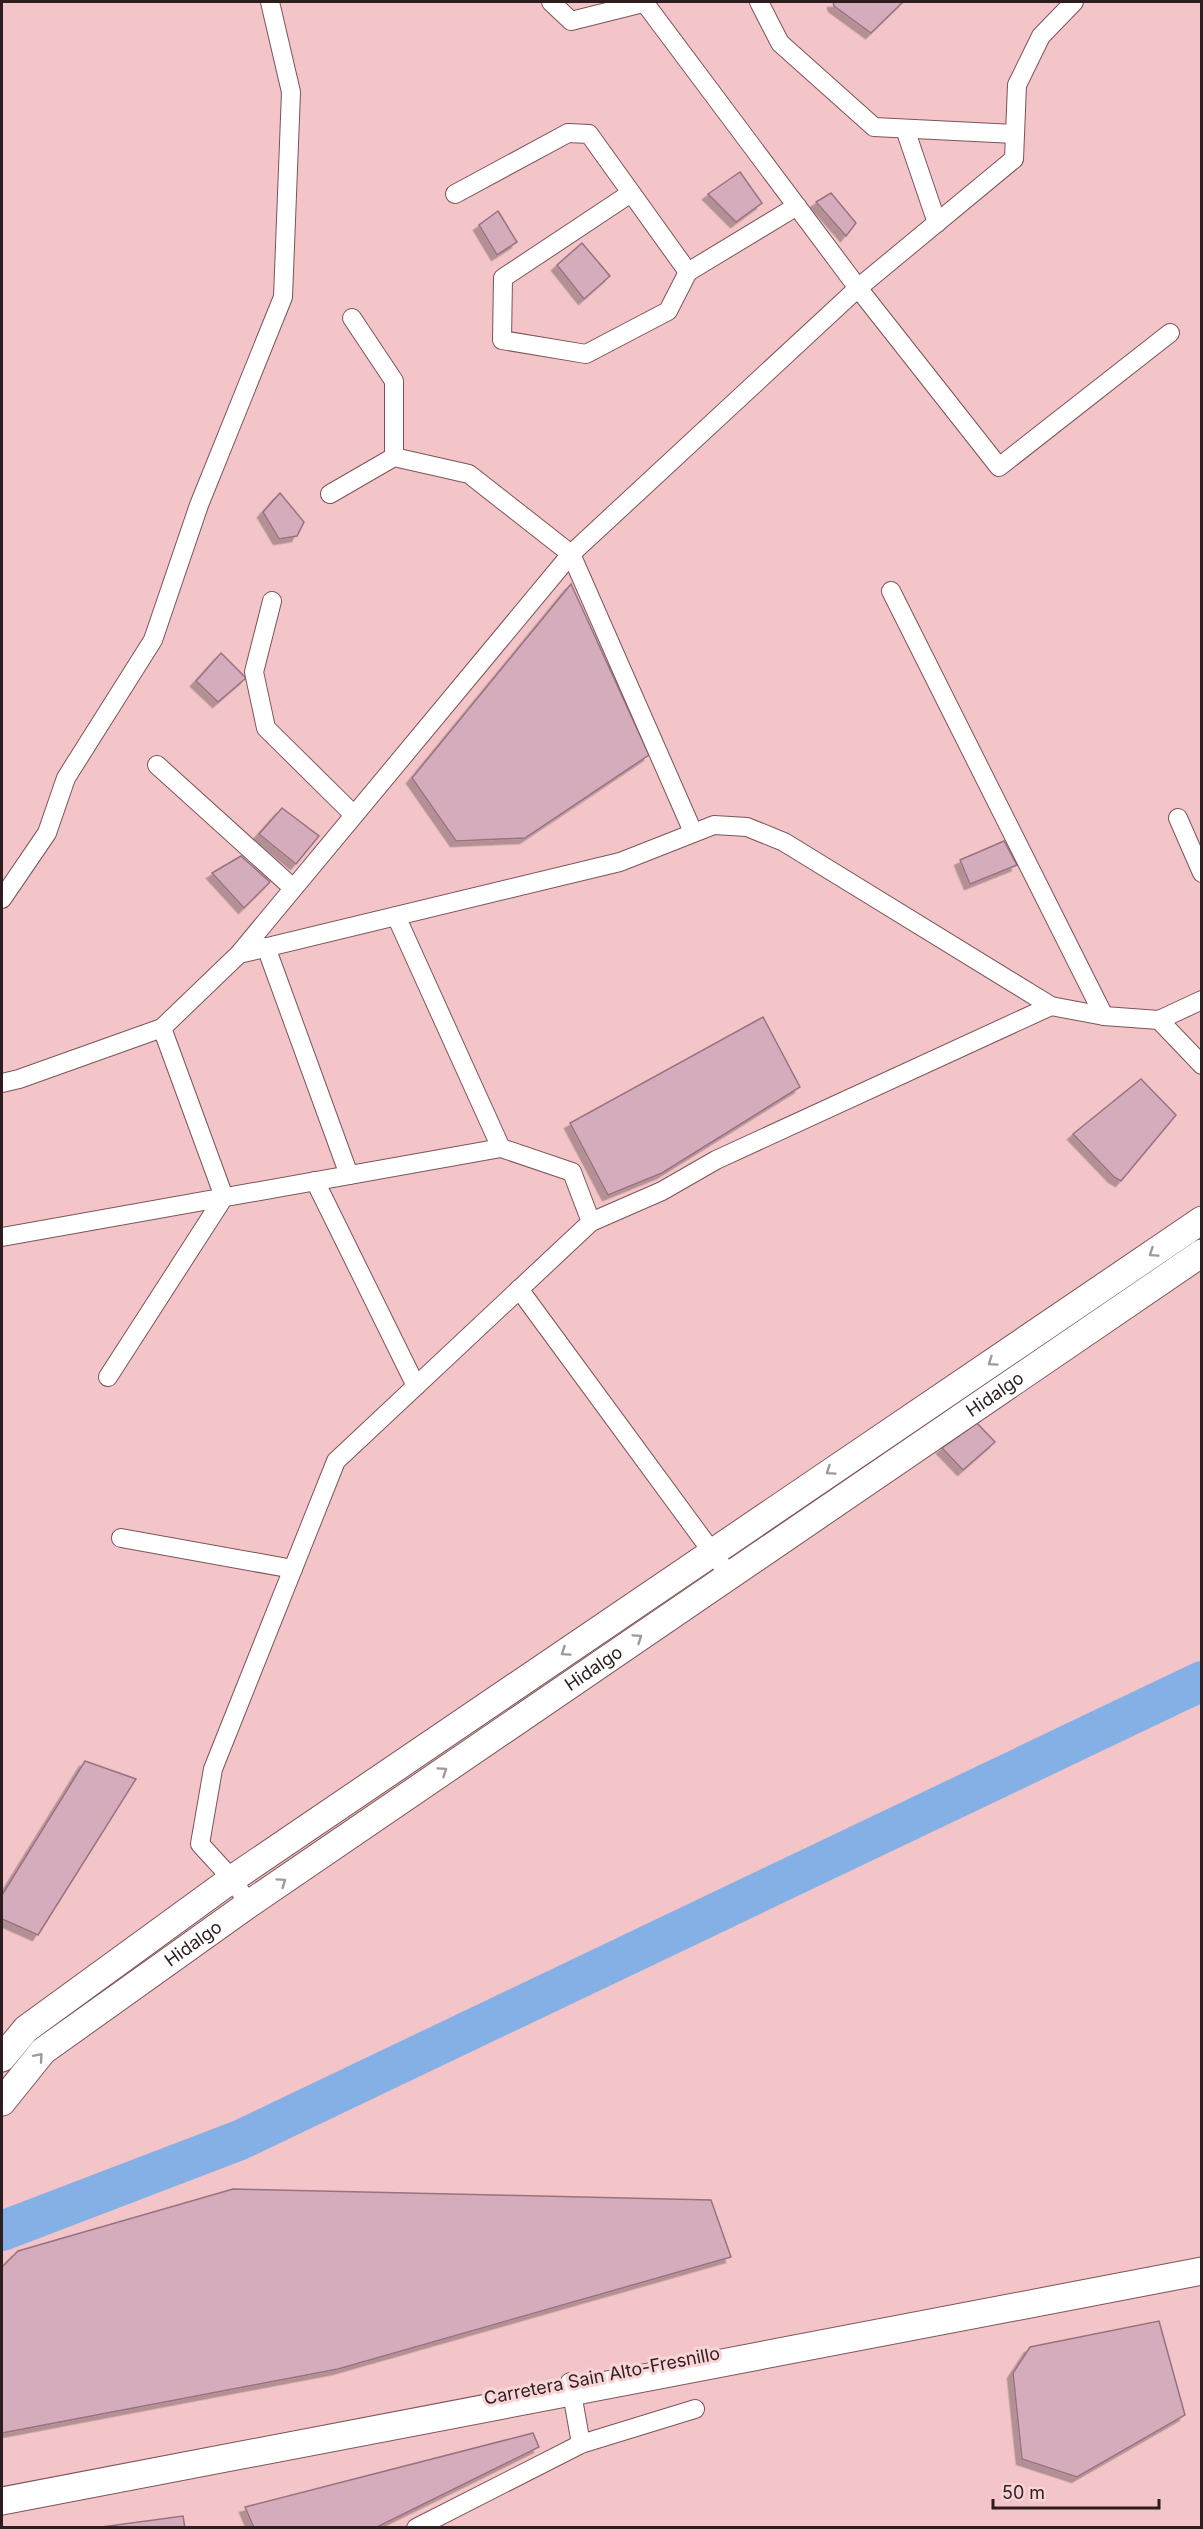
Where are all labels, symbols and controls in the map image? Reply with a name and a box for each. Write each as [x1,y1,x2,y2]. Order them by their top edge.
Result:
one-way arrow [1149,1246,1160,1257]
one-way arrow [987,1355,998,1366]
street label: Hidalgo [962,1367,1028,1421]
one-way arrow [826,1464,836,1476]
one-way arrow [632,1634,643,1645]
street label: Hidalgo [561,1641,626,1695]
one-way arrow [561,1645,572,1656]
one-way arrow [436,1767,447,1778]
one-way arrow [275,1878,286,1889]
street label: Hidalgo [160,1916,226,1971]
one-way arrow [32,2053,43,2064]
street label: Carretera Sain Alto-Fresnillo [482,2342,722,2409]
scale bar [993,2472,1160,2510]
text: 50 m [1002,2482,1045,2503]

